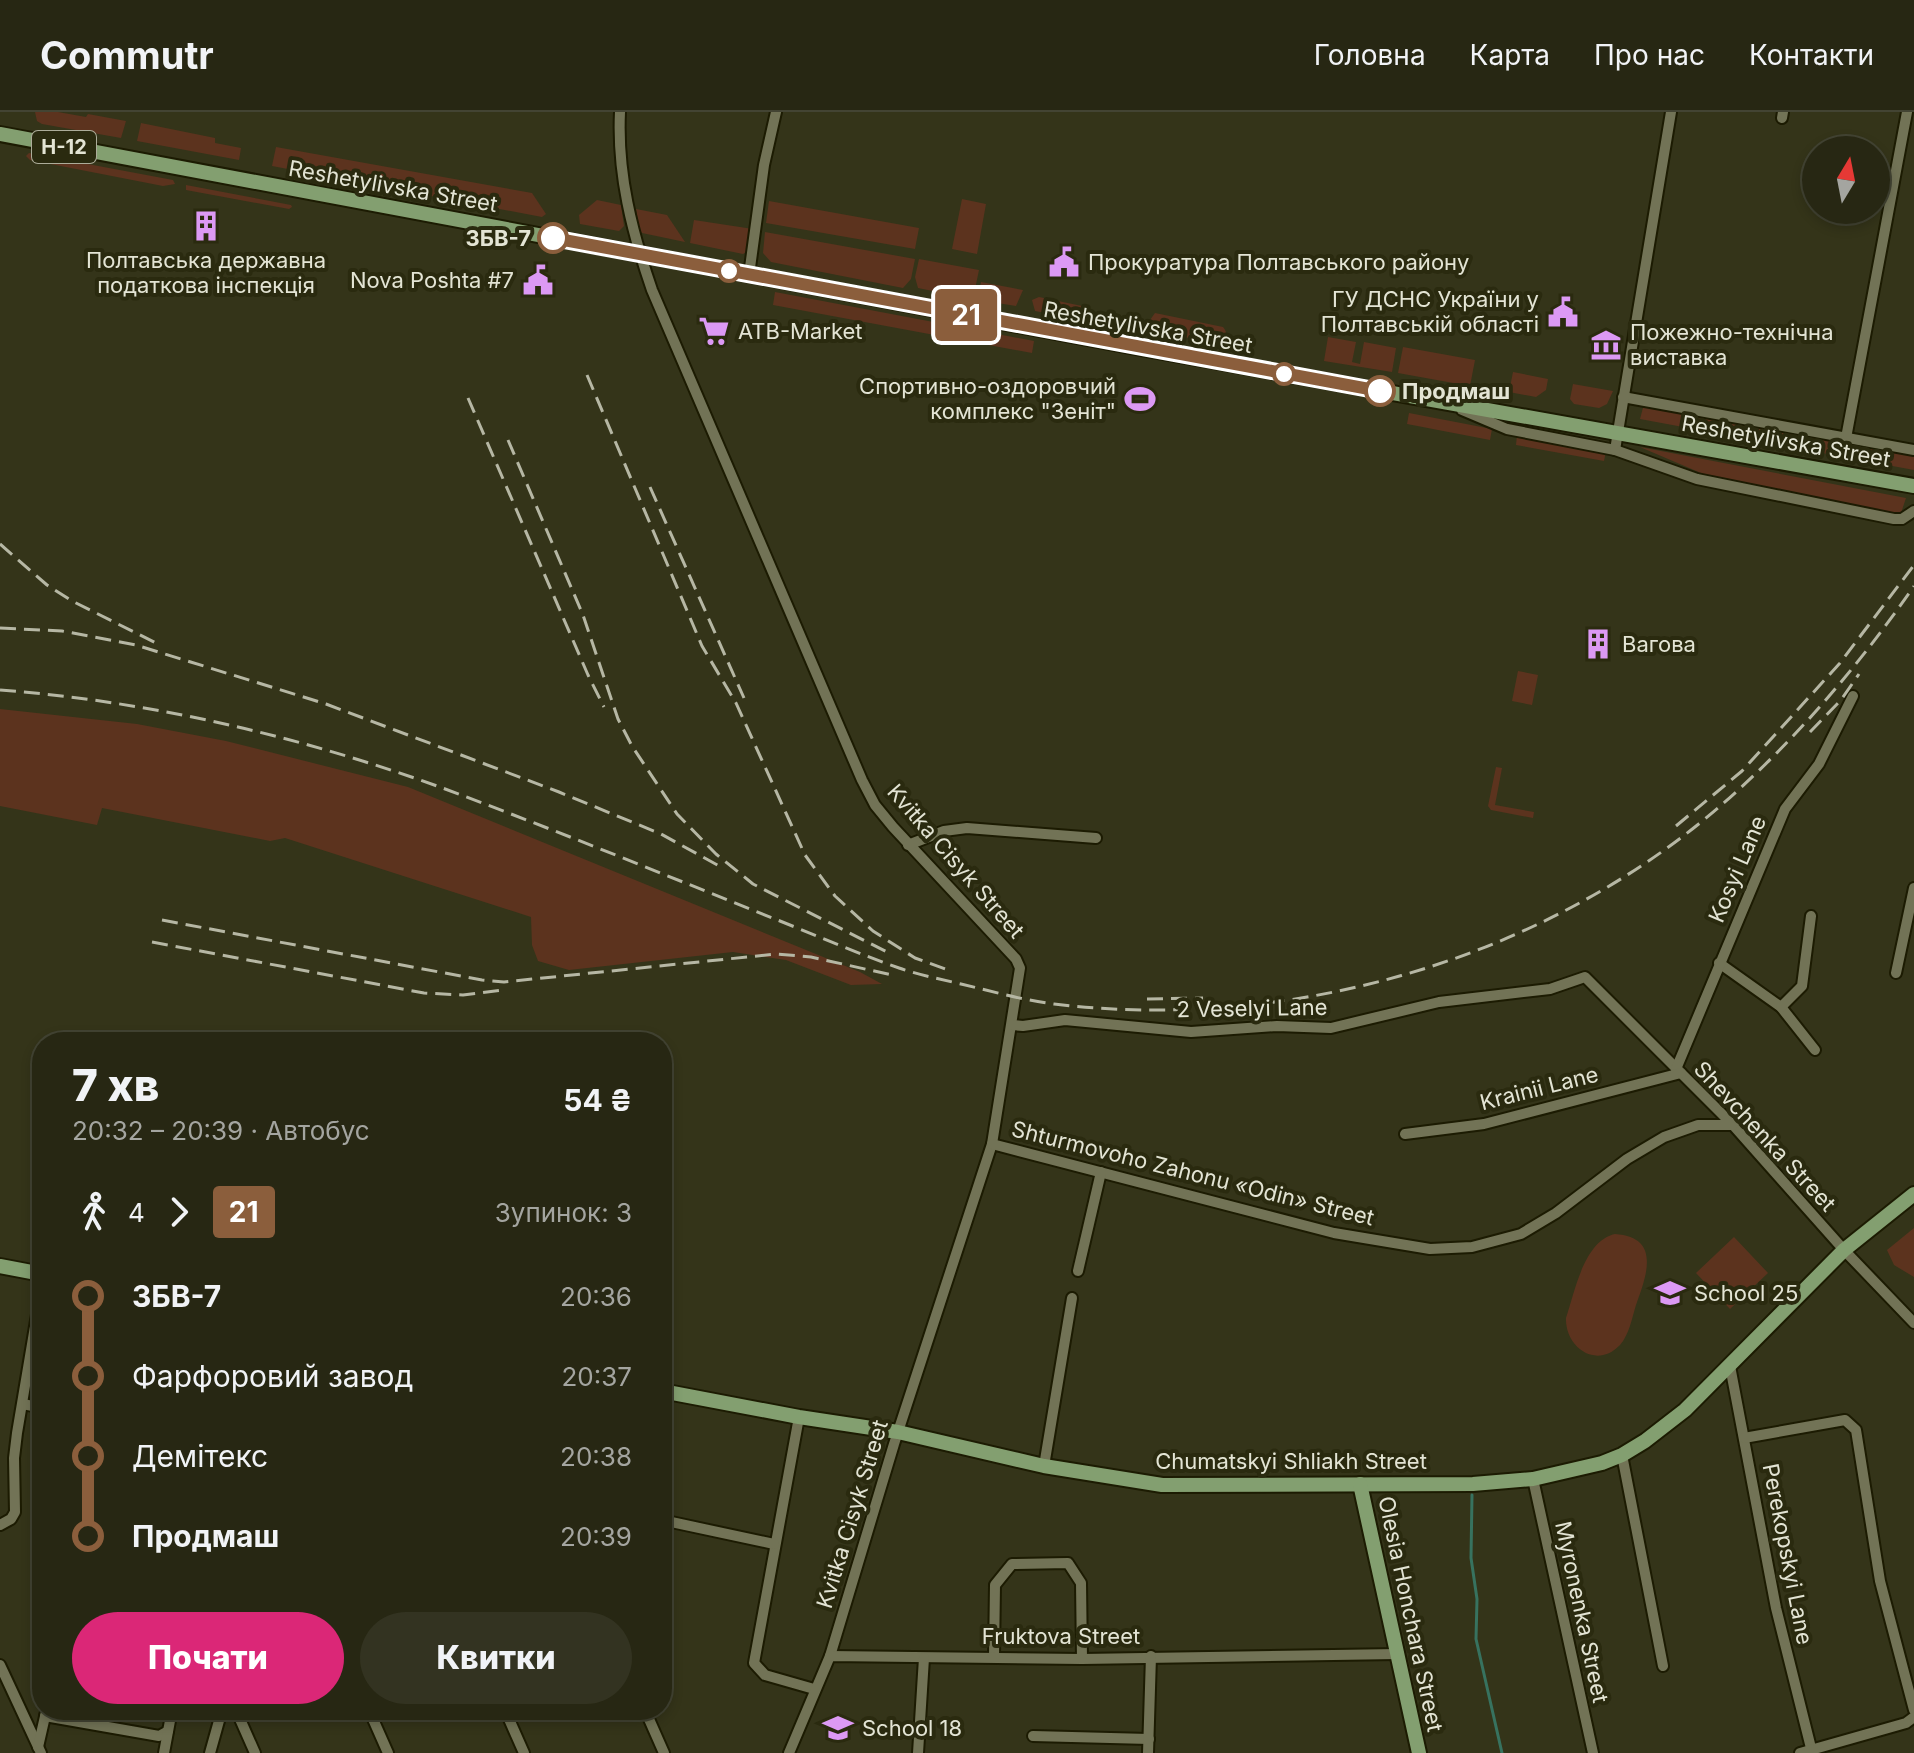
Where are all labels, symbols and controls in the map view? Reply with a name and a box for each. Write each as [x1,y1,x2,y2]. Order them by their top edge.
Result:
text: Commutr [40,32,214,78]
text: Головна [1314,38,1426,72]
text: Карта [1470,38,1550,72]
text: Про нас [1594,38,1705,72]
text: Контакти [1749,38,1874,72]
road number: Н-12 [32,131,96,163]
north arrow [1802,136,1890,224]
map controls [1802,136,1890,224]
street label: Reshetylivska Street [287,155,499,217]
building icon: Полтавська державна податкова інспекція [189,209,223,243]
marker: ЗБВ-7 [538,223,568,253]
place label: ЗБВ-7 [466,225,531,251]
public building icon: Прокуратура Полтавського району [1047,245,1081,279]
place label: Полтавська державна податкова інспекція [86,247,326,298]
place label: Прокуратура Полтавського району [1088,249,1469,275]
unlabelled marker [718,260,740,282]
public building icon: Nova Poshta #7 [521,263,555,297]
place label: Nova Poshta #7 [350,267,514,293]
place label: ГУ ДСНС України у Полтавській області [1321,286,1539,337]
line badge: 21 [930,289,1002,341]
public building icon: ГУ ДСНС України у Полтавській області [1546,295,1580,329]
street label: Reshetylivska Street [1042,296,1254,358]
text: 21 [951,298,981,332]
supermarket icon: ATB-Market [697,314,731,348]
place label: ATB-Market [738,318,862,344]
place label: Пожежно-технічна виставка [1630,319,1833,370]
museum icon: Пожежно-технічна виставка [1589,328,1623,362]
unlabelled marker [1273,363,1295,385]
place label: Спортивно-оздоровчий комплекс "Зеніт" [859,373,1116,424]
marker: Продмаш [1365,376,1395,406]
place label: Продмаш [1402,378,1510,404]
sports icon: Спортивно-оздоровчий комплекс "Зеніт" [1123,382,1157,416]
street label: Reshetylivska Street [1680,410,1892,472]
building icon: Вагова [1581,627,1615,661]
place label: Вагова [1622,631,1696,657]
street label: Kvitka Cisyk Street [882,779,1030,943]
street label: Kosyi Lane [1703,812,1771,926]
street label: 2 Veselyi Lane [1176,994,1328,1022]
street label: Shevchenka Street [1689,1056,1841,1216]
text: 7 хв [72,1058,159,1112]
street label: Krainii Lane [1477,1061,1601,1115]
text: 54 ₴ [563,1082,632,1118]
text: 20:32 – 20:39 · Автобус [72,1115,370,1146]
street label: Shturmovoho Zahonu «Odin» Street [1009,1115,1377,1231]
icon: walk [72,1190,116,1234]
icon: forward [157,1190,201,1234]
text: 21 [229,1195,259,1229]
text: 4 [128,1197,145,1228]
text: Зупинок: 3 [495,1197,632,1228]
school or university icon: School 25 [1653,1276,1687,1310]
text: ЗБВ-7 [132,1278,221,1314]
place label: School 25 [1694,1280,1798,1306]
text: 20:36 [560,1281,632,1312]
text: Фарфоровий завод [132,1358,413,1394]
text: 20:37 [561,1361,632,1392]
street label: Kvitka Cisyk Street [811,1417,893,1611]
text: Демітекс [132,1438,268,1474]
text: 20:38 [560,1441,632,1472]
street label: Chumatskyi Shliakh Street [1155,1448,1427,1474]
street label: Perekopskyi Lane [1758,1461,1818,1647]
street label: Olesia Honchara Street [1373,1494,1449,1734]
text: Продмаш [132,1518,279,1554]
street label: Myronenka Street [1550,1519,1614,1705]
text: 20:39 [560,1521,632,1552]
button: Почати [72,1612,344,1704]
button: Квитки [360,1612,632,1704]
street label: Fruktova Street [982,1623,1140,1649]
school or university icon: School 18 [821,1711,855,1745]
place label: School 18 [862,1715,962,1741]

